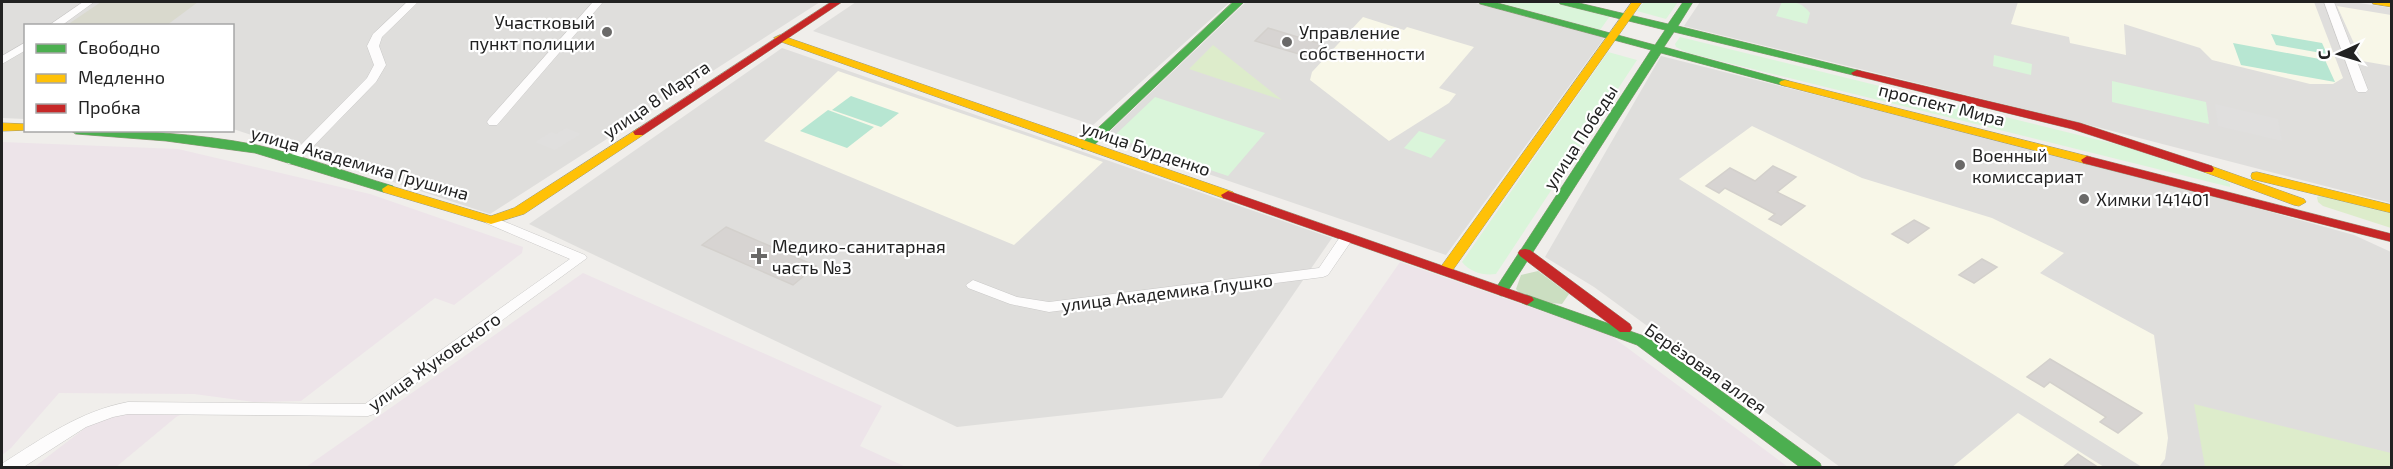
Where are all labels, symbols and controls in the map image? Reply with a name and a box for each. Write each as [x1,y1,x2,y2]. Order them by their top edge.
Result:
place label: Участковый пункт полиции [469,11,595,54]
place label: Управление собственности [1299,21,1425,64]
legend [24,24,234,132]
north arrow [2309,24,2369,84]
marker: Участковый пункт полиции [600,25,614,39]
marker: Управление собственности [1280,35,1294,49]
text: Свободно [78,36,160,58]
text: С [2314,50,2333,60]
street label: улица 8 Марта [598,55,714,143]
text: Медленно [78,66,165,88]
street label: проспект Мира [1877,78,2007,130]
street label: улица Победы [1538,81,1622,193]
text: Пробка [78,96,141,118]
street label: улица Бурденко [1078,116,1214,180]
street label: улица Академика Грушина [248,121,472,205]
place label: Военный комиссариат [1972,144,2083,187]
marker: Военный комиссариат [1953,158,1967,172]
place label: Химки 141401 [2096,188,2210,210]
marker: Химки 141401 [2077,192,2091,206]
place label: Медико-санитарная часть №3 [772,235,946,278]
marker: Медико-санитарная часть №3 [750,247,768,265]
street label: улица Академика Глушко [1060,268,1274,316]
street label: улица Жуковского [363,307,505,415]
street label: Берёзовая аллея [1641,318,1771,418]

